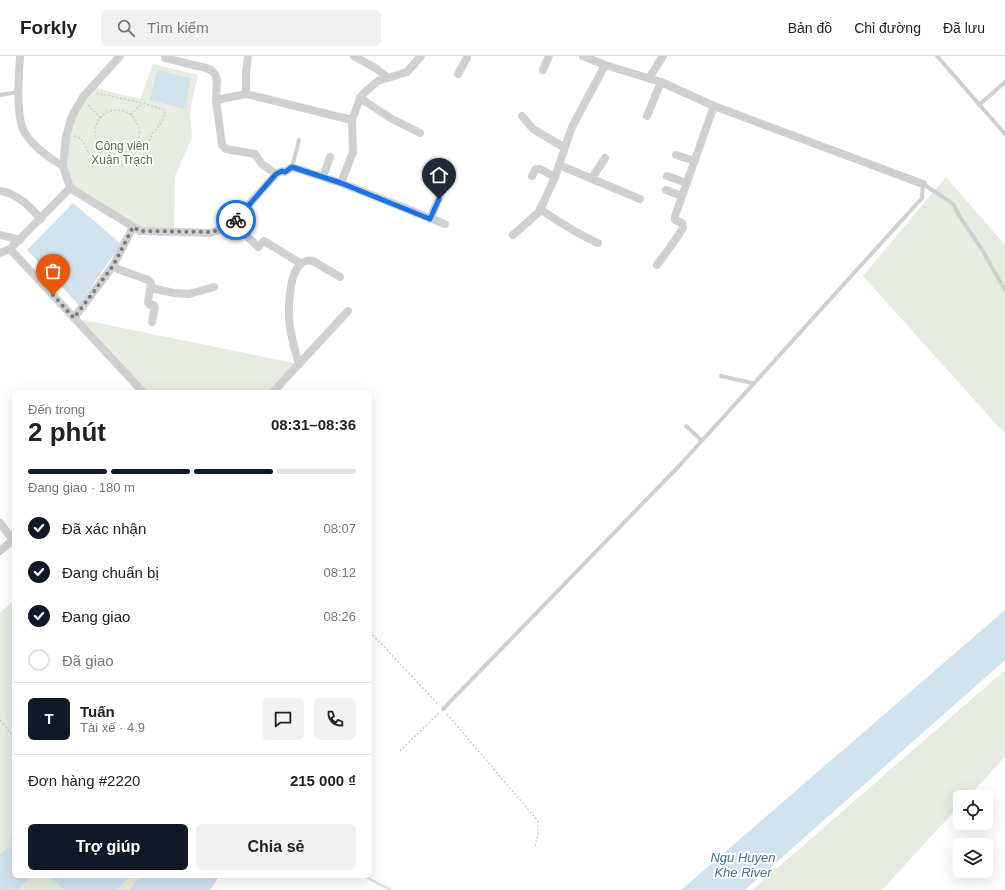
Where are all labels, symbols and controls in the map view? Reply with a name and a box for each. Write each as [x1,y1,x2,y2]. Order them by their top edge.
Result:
search box [101,10,381,46]
text: Forkly [20,17,77,38]
icon: search [115,17,137,39]
text: Tìm kiếm [147,19,209,36]
text: Bản đồ [788,20,832,36]
text: Chỉ đường [854,20,921,36]
text: Đã lưu [943,20,985,36]
park label: Công viên Xuân Trạch [91,139,153,167]
pin [422,158,456,199]
icon: home [428,164,450,186]
courier [216,200,256,240]
icon: bike [225,209,247,231]
pin [36,254,70,295]
icon: bag [42,260,64,282]
text: Đến trong [28,402,85,417]
text: 08:31–08:36 [271,416,356,433]
text: 2 phút [28,417,106,447]
text: Đang giao · 180 m [28,480,135,495]
icon: check [28,517,50,539]
text: Đã xác nhận [62,520,146,537]
text: 08:07 [323,521,356,536]
icon: check [28,561,50,583]
text: Đang chuẩn bị [62,564,159,581]
text: 08:12 [323,565,356,580]
icon: check [28,605,50,627]
text: Đang giao [62,608,130,625]
text: 08:26 [323,609,356,624]
text: Đã giao [62,652,114,669]
button: chat [262,698,304,740]
button: phone [314,698,356,740]
text: Tuấn [80,703,115,720]
text: T [44,710,54,727]
text: Tài xế · 4.9 [80,720,145,735]
text: Đơn hàng #2220 [28,772,140,789]
text: 215 000 ₫ [290,772,356,789]
map controls [953,790,993,878]
button: locate [953,790,993,830]
button: Trợ giúp [28,824,188,870]
button: Chia sẻ [196,824,356,870]
button: layers [953,838,993,878]
water label: Ngu Huyen Khe River [710,850,776,880]

